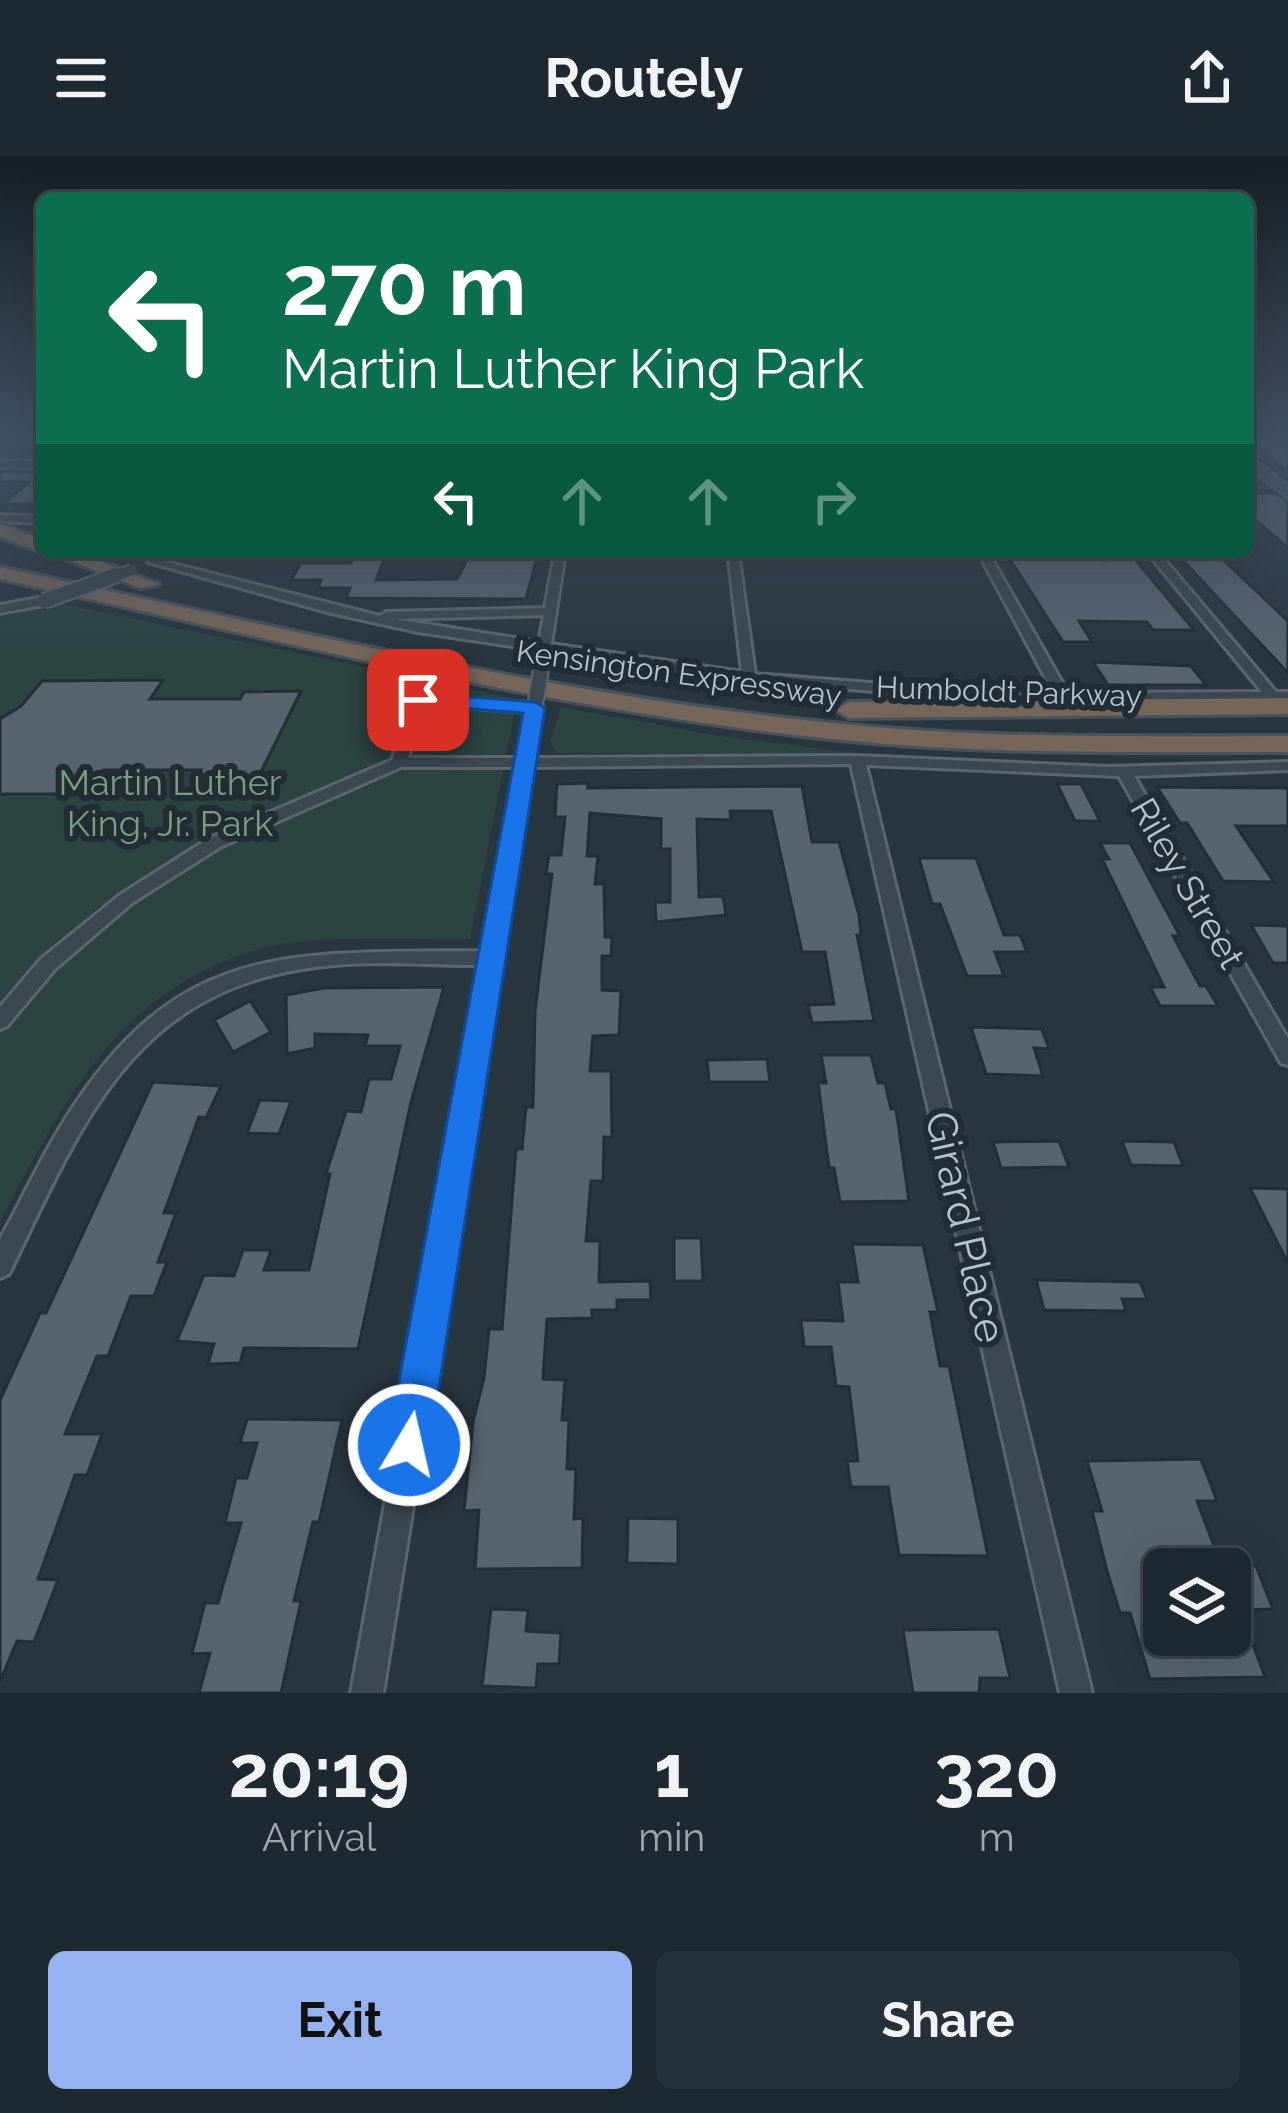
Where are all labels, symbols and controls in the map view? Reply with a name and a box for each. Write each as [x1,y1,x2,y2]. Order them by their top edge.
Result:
icon: menu [48,45,114,111]
icon: share [1174,45,1240,111]
text: Routely [544,46,744,110]
text: 270 m [282,236,526,335]
icon: left [84,240,240,396]
text: Martin Luther King Park [282,337,864,401]
icon: left [423,468,489,534]
icon: ahead [549,468,615,534]
icon: ahead [675,468,741,534]
icon: right [801,468,867,534]
street label: Kensington Expressway [514,633,844,714]
pin [367,649,469,751]
icon: arrive [385,667,451,733]
street label: Humboldt Parkway [876,669,1142,714]
park label: Martin Luther King, Jr. Park [59,761,282,844]
street label: Riley Street [1123,791,1253,975]
street label: Girard Place [915,1107,1016,1347]
position arrow [346,1382,472,1508]
map controls [1143,1548,1251,1656]
button: layers [1143,1548,1251,1656]
text: 20:19 [229,1729,409,1814]
text: 1 [654,1729,690,1814]
text: 320 [934,1729,1059,1814]
text: Arrival [262,1814,376,1860]
text: min [638,1814,705,1860]
text: m [979,1814,1015,1860]
button: Exit [48,1951,632,2089]
button: Share [656,1951,1240,2089]

